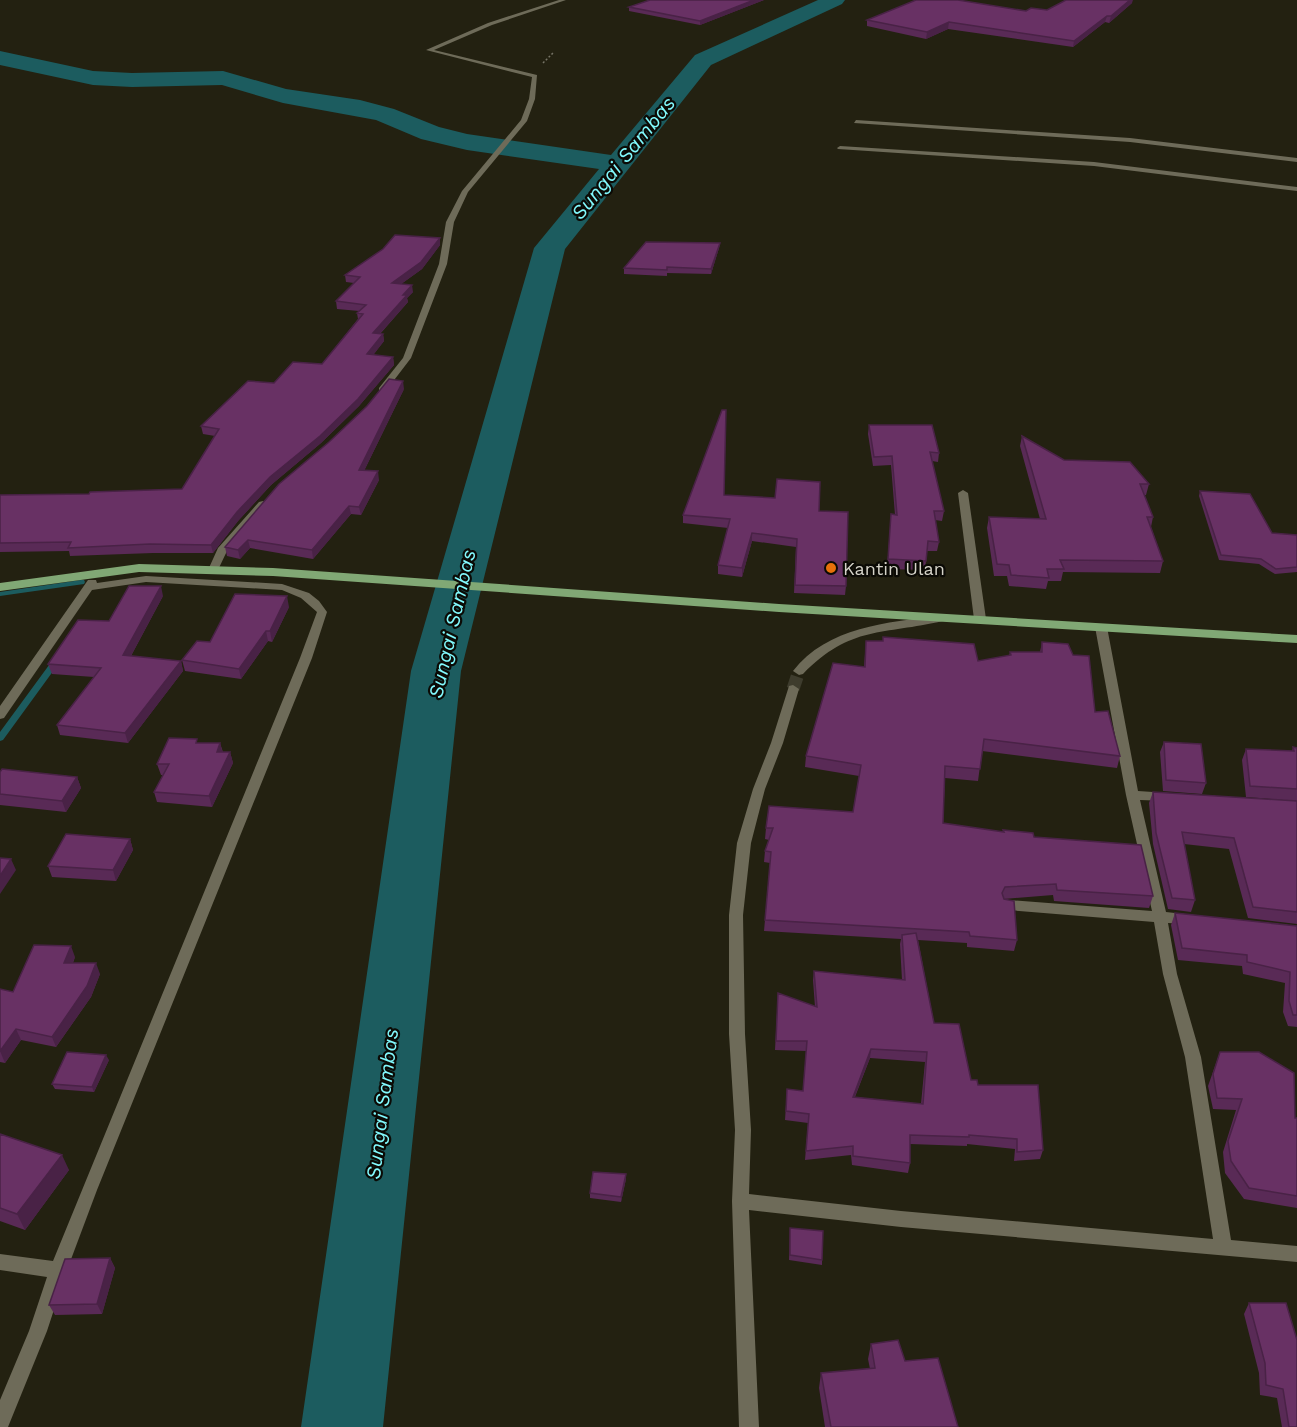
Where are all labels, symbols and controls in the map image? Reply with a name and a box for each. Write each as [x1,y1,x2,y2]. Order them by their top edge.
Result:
water label: Sungai Sambas [566,91,680,225]
water label: Sungai Sambas [423,547,481,701]
place label: Kantin Ulan [843,558,945,579]
marker: Kantin Ulan [824,561,838,575]
water label: Sungai Sambas [361,1027,403,1181]

